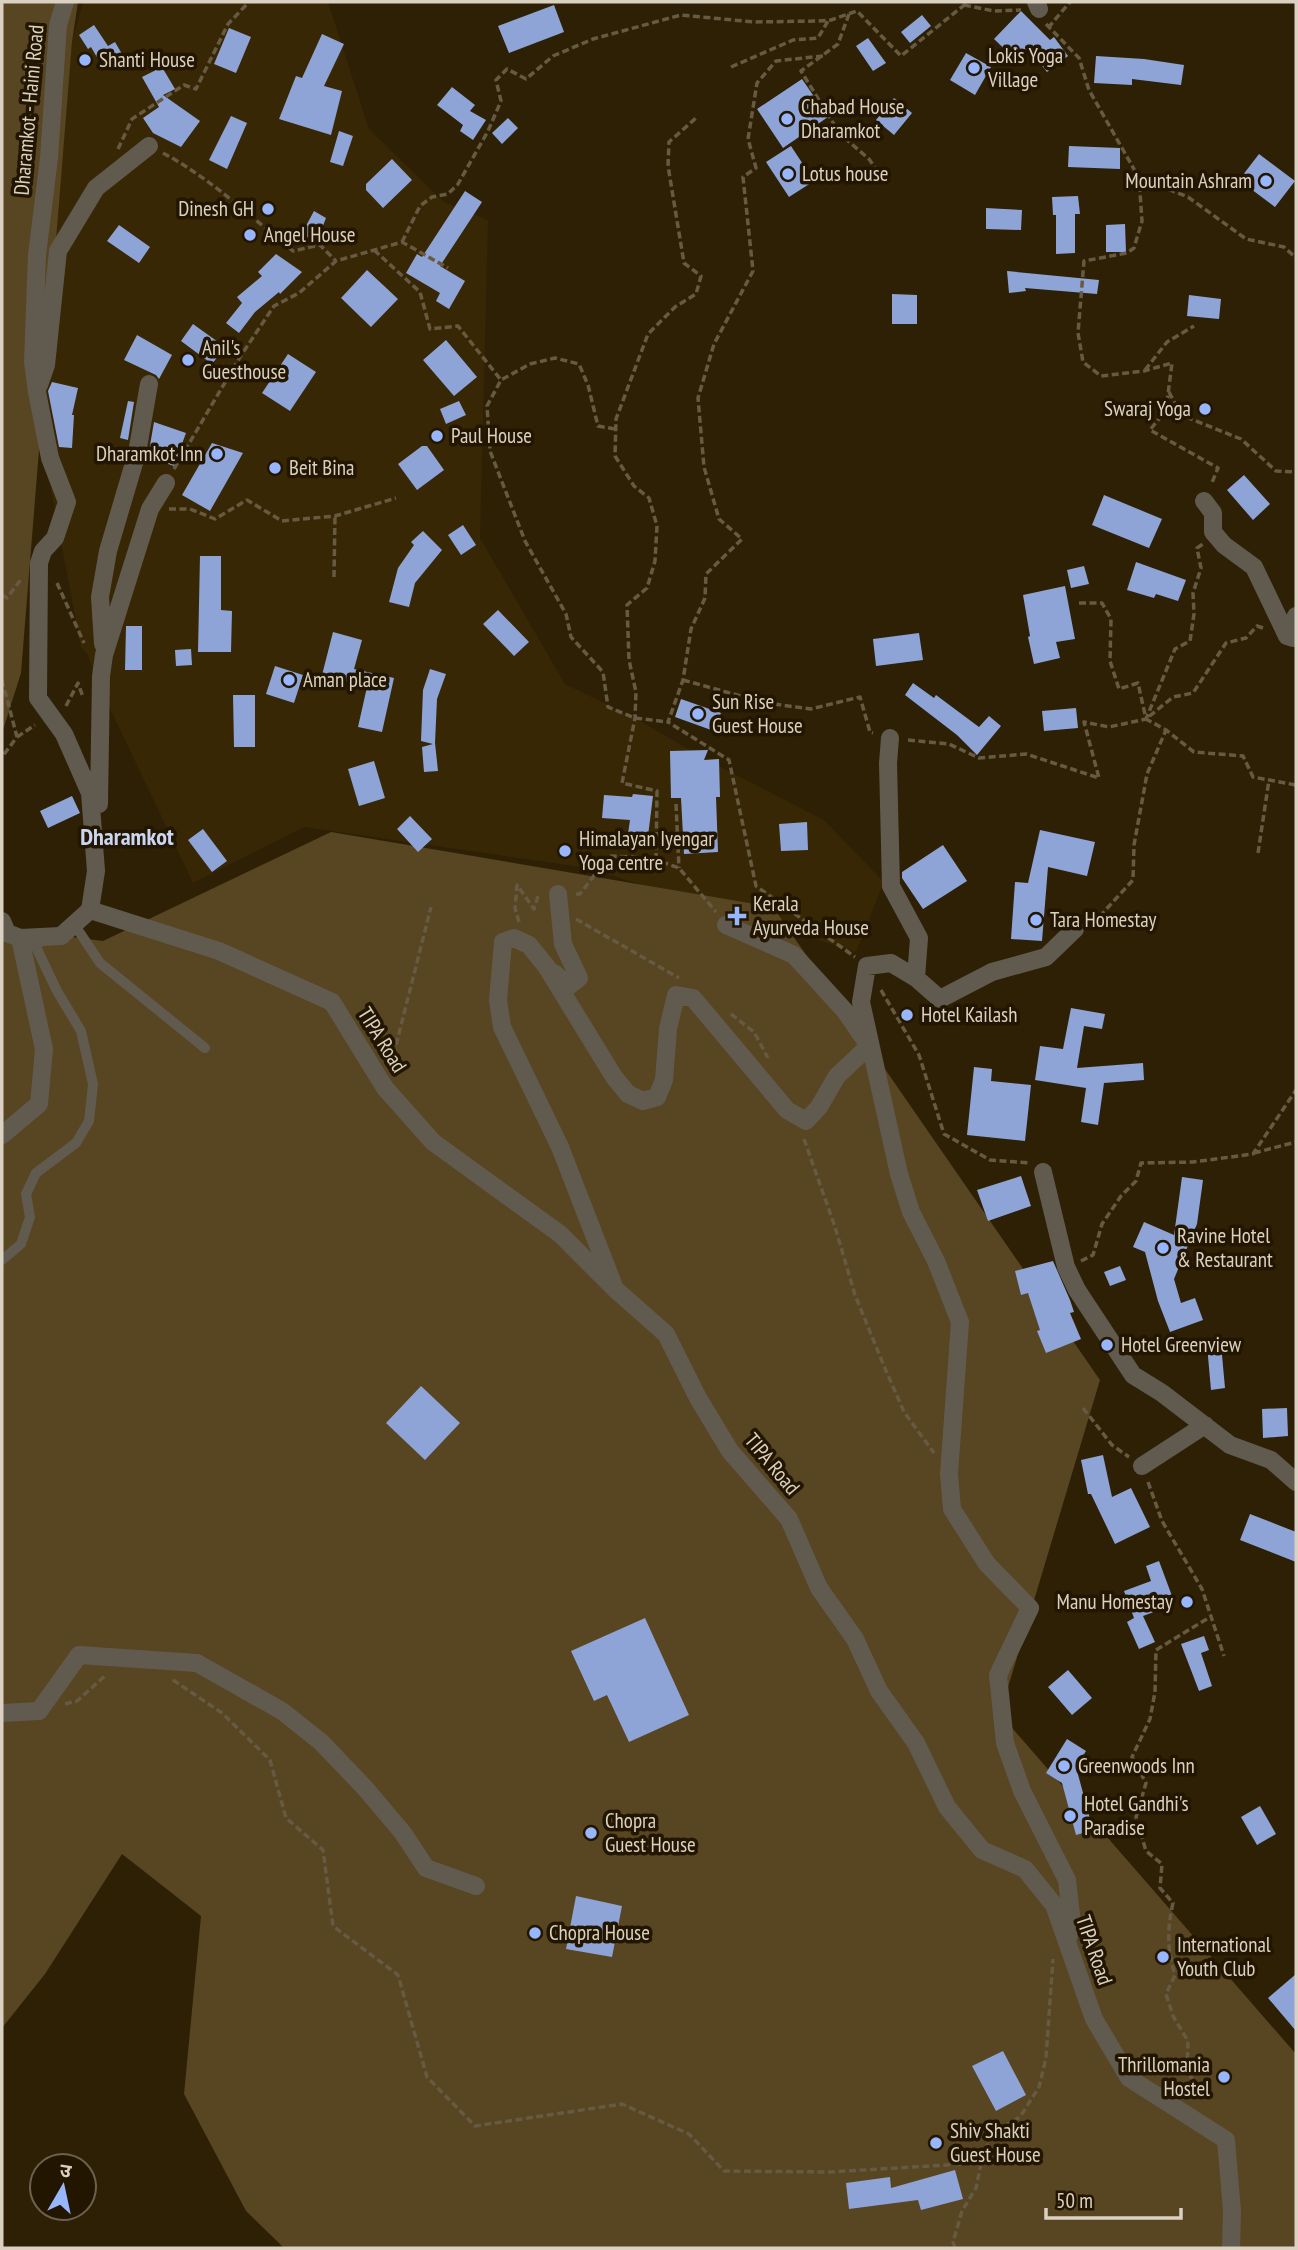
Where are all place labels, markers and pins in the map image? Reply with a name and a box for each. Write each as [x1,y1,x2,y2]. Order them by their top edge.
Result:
place label: Lokis Yoga Village [987,42,1063,93]
place label: Shanti House [99,46,195,73]
marker: Shanti House [77,52,93,68]
marker: Lokis Yoga Village [966,60,982,76]
place label: Chabad House Dharamkot [801,93,905,144]
marker: Chabad House Dharamkot [779,111,795,127]
place label: Lotus house [802,160,889,187]
marker: Lotus house [780,166,796,182]
place label: Mountain Ashram [1125,167,1252,194]
marker: Mountain Ashram [1258,173,1274,189]
place label: Dinesh GH [178,195,254,222]
marker: Dinesh GH [260,201,276,217]
place label: Angel House [264,221,355,248]
marker: Angel House [242,227,258,243]
place label: Anil's Guesthouse [202,334,286,385]
marker: Anil's Guesthouse [180,352,196,368]
place label: Swaraj Yoga [1104,395,1191,422]
marker: Swaraj Yoga [1197,401,1213,417]
place label: Paul House [451,422,532,449]
marker: Paul House [429,428,445,444]
place label: Dharamkot Inn [96,440,203,467]
marker: Dharamkot Inn [209,446,225,462]
place label: Beit Bina [289,454,354,481]
marker: Beit Bina [267,460,283,476]
place label: Aman place [303,666,387,693]
marker: Aman place [281,672,297,688]
place label: Sun Rise Guest House [712,688,803,739]
marker: Sun Rise Guest House [690,706,706,722]
place label: Himalayan Iyengar Yoga centre [579,825,714,876]
marker: Himalayan Iyengar Yoga centre [557,843,573,859]
place label: Kerala Ayurveda House [753,890,869,941]
marker: Kerala Ayurveda House [727,906,747,926]
place label: Tara Homestay [1050,906,1157,933]
marker: Tara Homestay [1028,912,1044,928]
place label: Hotel Kailash [921,1001,1017,1028]
marker: Hotel Kailash [899,1007,915,1023]
place label: Ravine Hotel & Restaurant [1177,1222,1273,1273]
marker: Ravine Hotel & Restaurant [1155,1240,1171,1256]
place label: Hotel Greenview [1121,1331,1242,1358]
marker: Hotel Greenview [1099,1337,1115,1353]
place label: Manu Homestay [1057,1588,1173,1615]
marker: Manu Homestay [1179,1594,1195,1610]
place label: Greenwoods Inn [1078,1752,1195,1779]
marker: Greenwoods Inn [1056,1758,1072,1774]
place label: Hotel Gandhi's Paradise [1084,1790,1189,1841]
place label: Chopra Guest House [605,1807,696,1858]
marker: Hotel Gandhi's Paradise [1062,1808,1078,1824]
marker: Chopra Guest House [583,1825,599,1841]
place label: Chopra House [549,1919,650,1946]
marker: Chopra House [527,1925,543,1941]
place label: International Youth Club [1177,1931,1271,1982]
marker: International Youth Club [1155,1949,1171,1965]
place label: Thrillomania Hostel [1118,2051,1210,2102]
marker: Thrillomania Hostel [1216,2069,1232,2085]
place label: Shiv Shakti Guest House [950,2117,1041,2168]
marker: Shiv Shakti Guest House [928,2135,944,2151]

